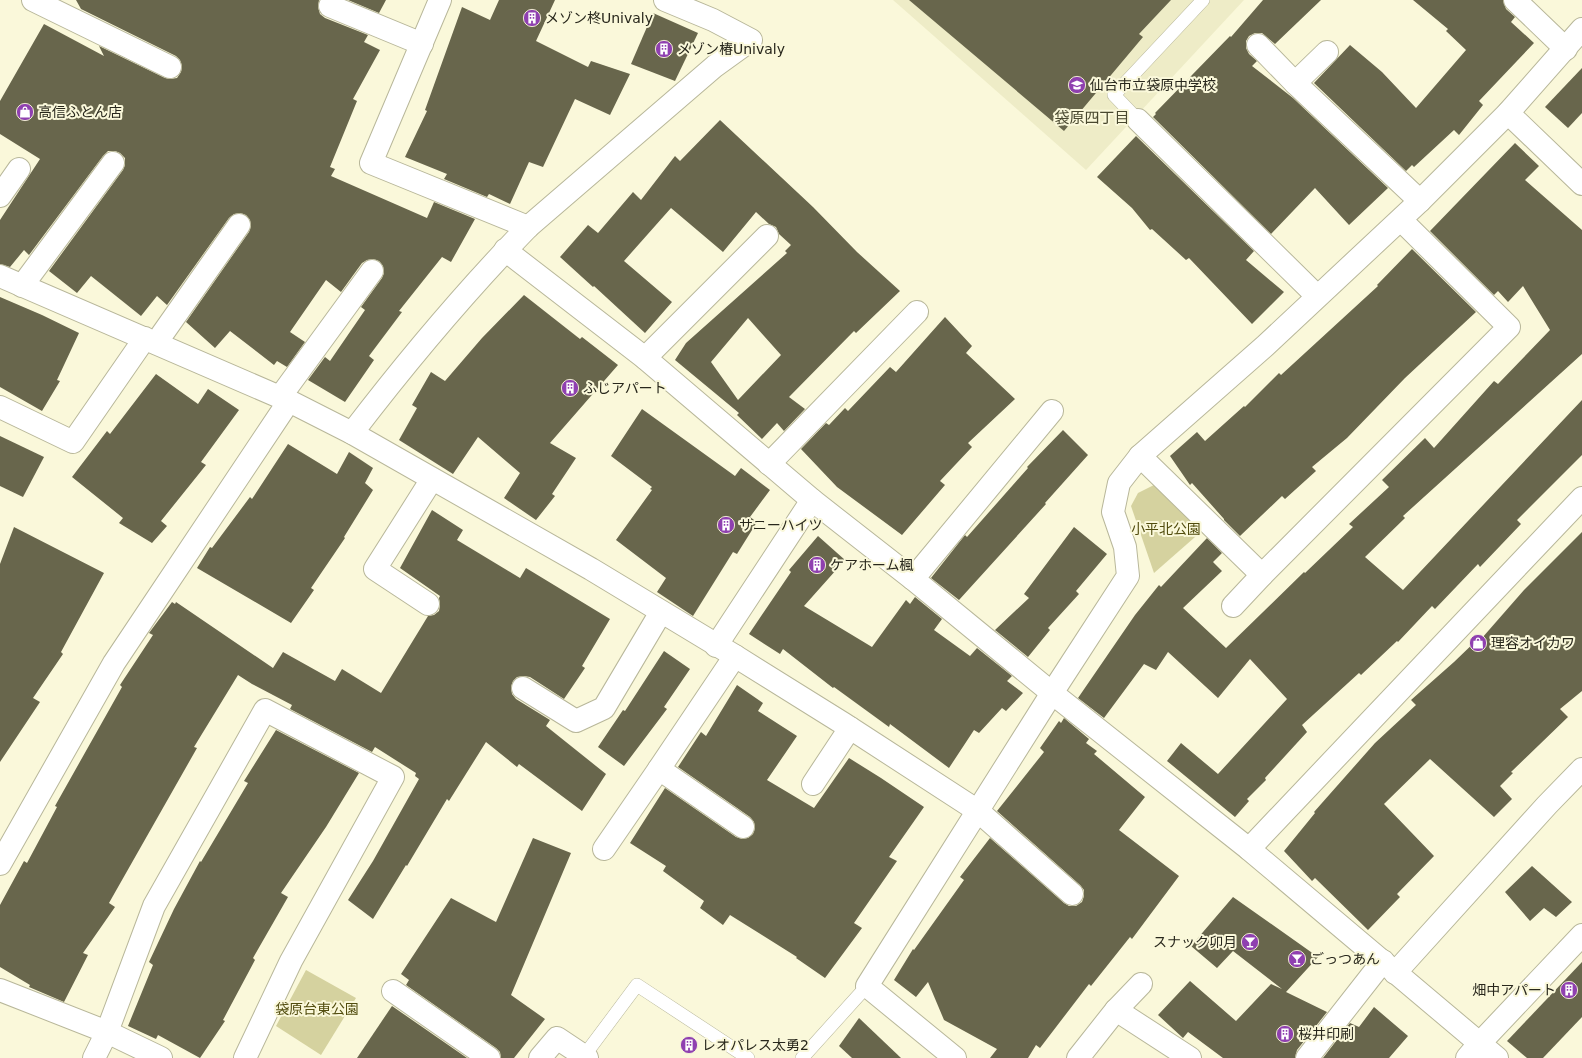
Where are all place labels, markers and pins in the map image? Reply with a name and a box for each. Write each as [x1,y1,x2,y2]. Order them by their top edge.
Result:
building icon: メゾン柊Univaly [522,8,542,28]
place label: メゾン柊Univaly [545,10,653,26]
building icon: メゾン椿Univaly [654,39,674,59]
place label: メゾン椿Univaly [677,41,785,57]
school or university icon: 仙台市立袋原中学校 [1067,75,1087,95]
place label: 仙台市立袋原中学校 [1090,77,1216,93]
shop icon: 高信ふとん店 [15,102,35,122]
place label: 高信ふとん店 [38,104,122,120]
building icon: ふじアパート [560,378,580,398]
place label: ふじアパート [583,380,667,396]
building icon: サニーハイツ [716,515,736,535]
place label: サニーハイツ [739,517,822,533]
building icon: ケアホーム楓 [807,555,827,575]
place label: ケアホーム楓 [830,557,914,573]
shop icon: 理容オイカワ [1468,633,1488,653]
place label: 理容オイカワ [1491,635,1575,651]
bar icon: スナック卯月 [1240,932,1260,952]
place label: スナック卯月 [1153,934,1237,950]
bar icon: ごっつあん [1287,949,1307,969]
place label: ごっつあん [1310,951,1380,967]
building icon: 畑中アパート [1559,980,1579,1000]
place label: 畑中アパート [1472,982,1556,998]
building icon: 桜井印刷 [1275,1024,1295,1044]
place label: 桜井印刷 [1298,1026,1354,1042]
building icon: レオパレス太勇2 [679,1035,699,1055]
place label: レオパレス太勇2 [702,1037,809,1053]

